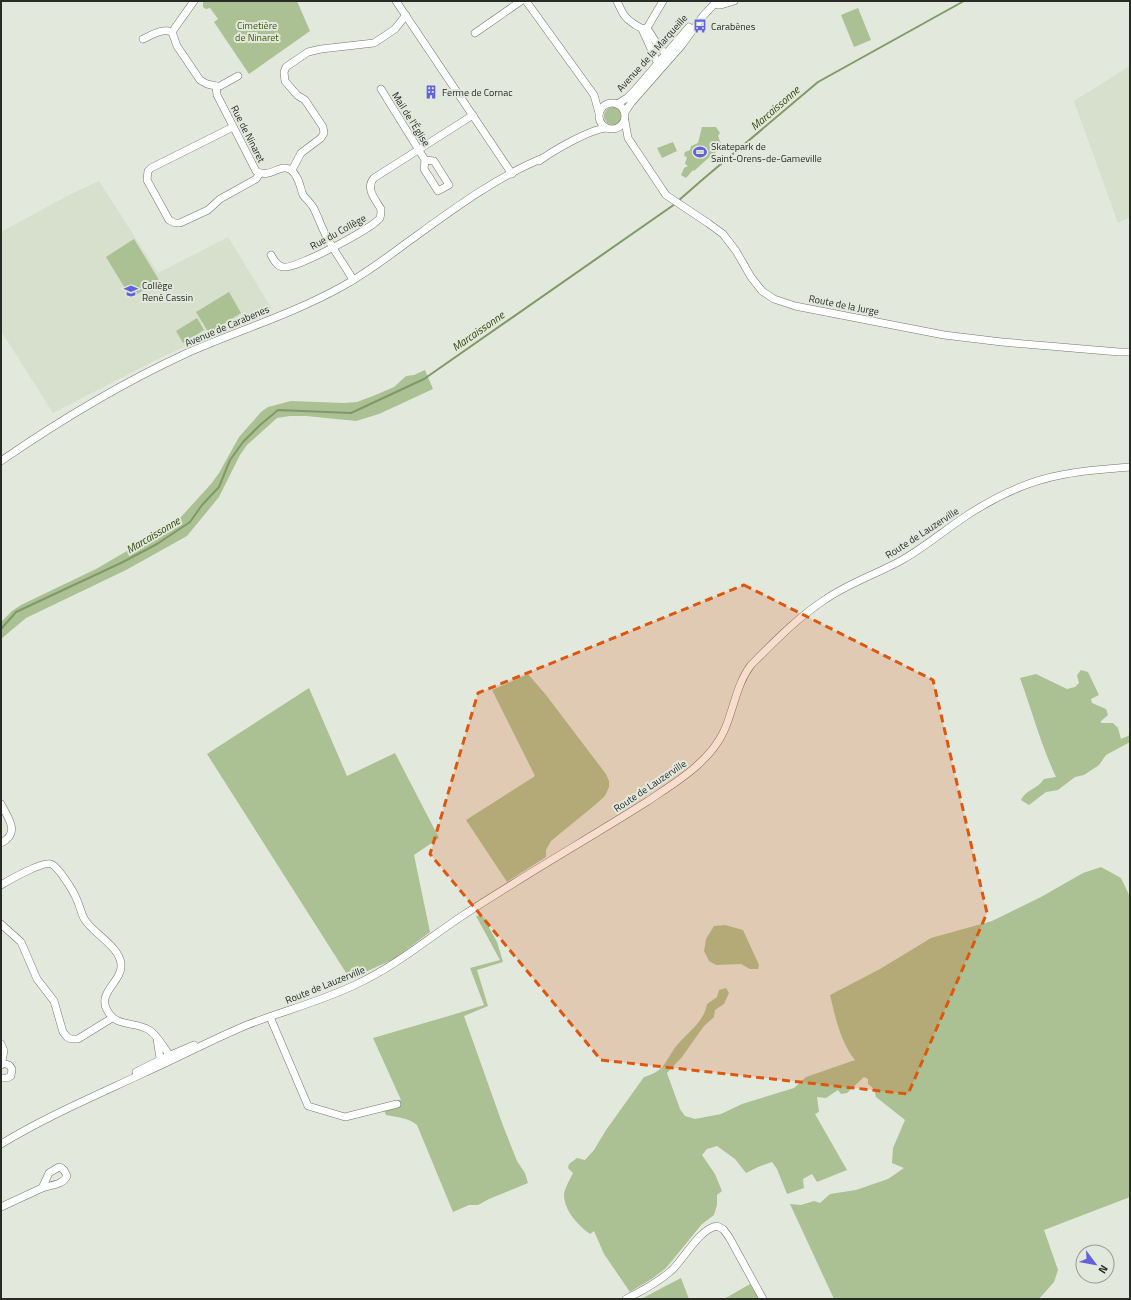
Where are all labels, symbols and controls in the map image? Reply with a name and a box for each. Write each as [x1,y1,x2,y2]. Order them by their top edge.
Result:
street label: Avenue de la Marqueille [613,11,691,95]
park label: Cimetière de Ninaret [235,18,279,45]
bus stop icon: Carabènes [692,18,708,34]
place label: Carabènes [711,19,756,34]
water label: Marcaissonne [747,82,804,134]
building icon: Ferme de Cornac [423,84,439,100]
place label: Ferme de Cornac [442,85,513,100]
street label: Mail de l'Église [388,89,434,149]
street label: Rue de Ninaret [227,103,269,166]
place label: Skatepark de Saint-Orens-de-Gameville [711,139,822,166]
sports icon: Skatepark de Saint-Orens-de-Gameville [692,144,708,160]
street label: Rue du Collège [307,210,369,254]
place label: Collège René Cassin [142,278,193,305]
school or university icon: Collège René Cassin [123,283,139,299]
street label: Route de la Jurge [808,291,880,319]
street label: Avenue de Carabenes [182,301,272,351]
water label: Marcaissonne [449,307,508,355]
street label: Route de Lauzerville [882,504,962,562]
water label: Marcaissonne [123,512,184,557]
street label: Route de Lauzerville [611,756,689,816]
street label: Route de Lauzerville [283,962,367,1008]
north arrow [1075,1244,1115,1284]
text: N [1095,1262,1112,1277]

